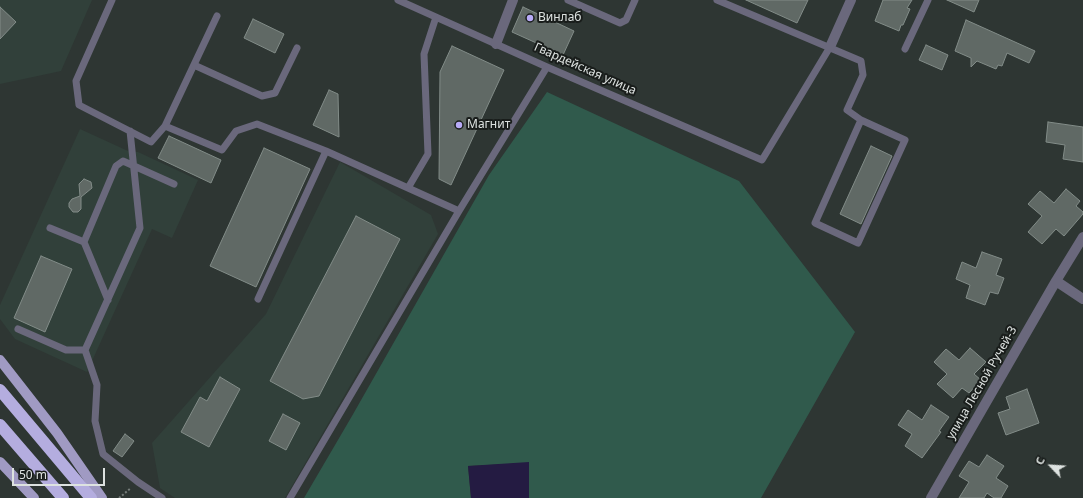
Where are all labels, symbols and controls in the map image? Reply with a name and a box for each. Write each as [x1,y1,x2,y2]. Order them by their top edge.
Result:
place label: Винлаб [538,11,581,25]
marker: Винлаб [525,13,535,23]
street label: Гвардейская улица [532,40,638,98]
place label: Магнит [467,118,510,132]
marker: Магнит [454,120,464,130]
street label: улица Лесной Ручей-3 [944,324,1020,442]
north arrow [1031,446,1071,486]
text: С [1031,454,1048,467]
scale bar [14,460,107,486]
text: 50 m [19,466,47,483]

